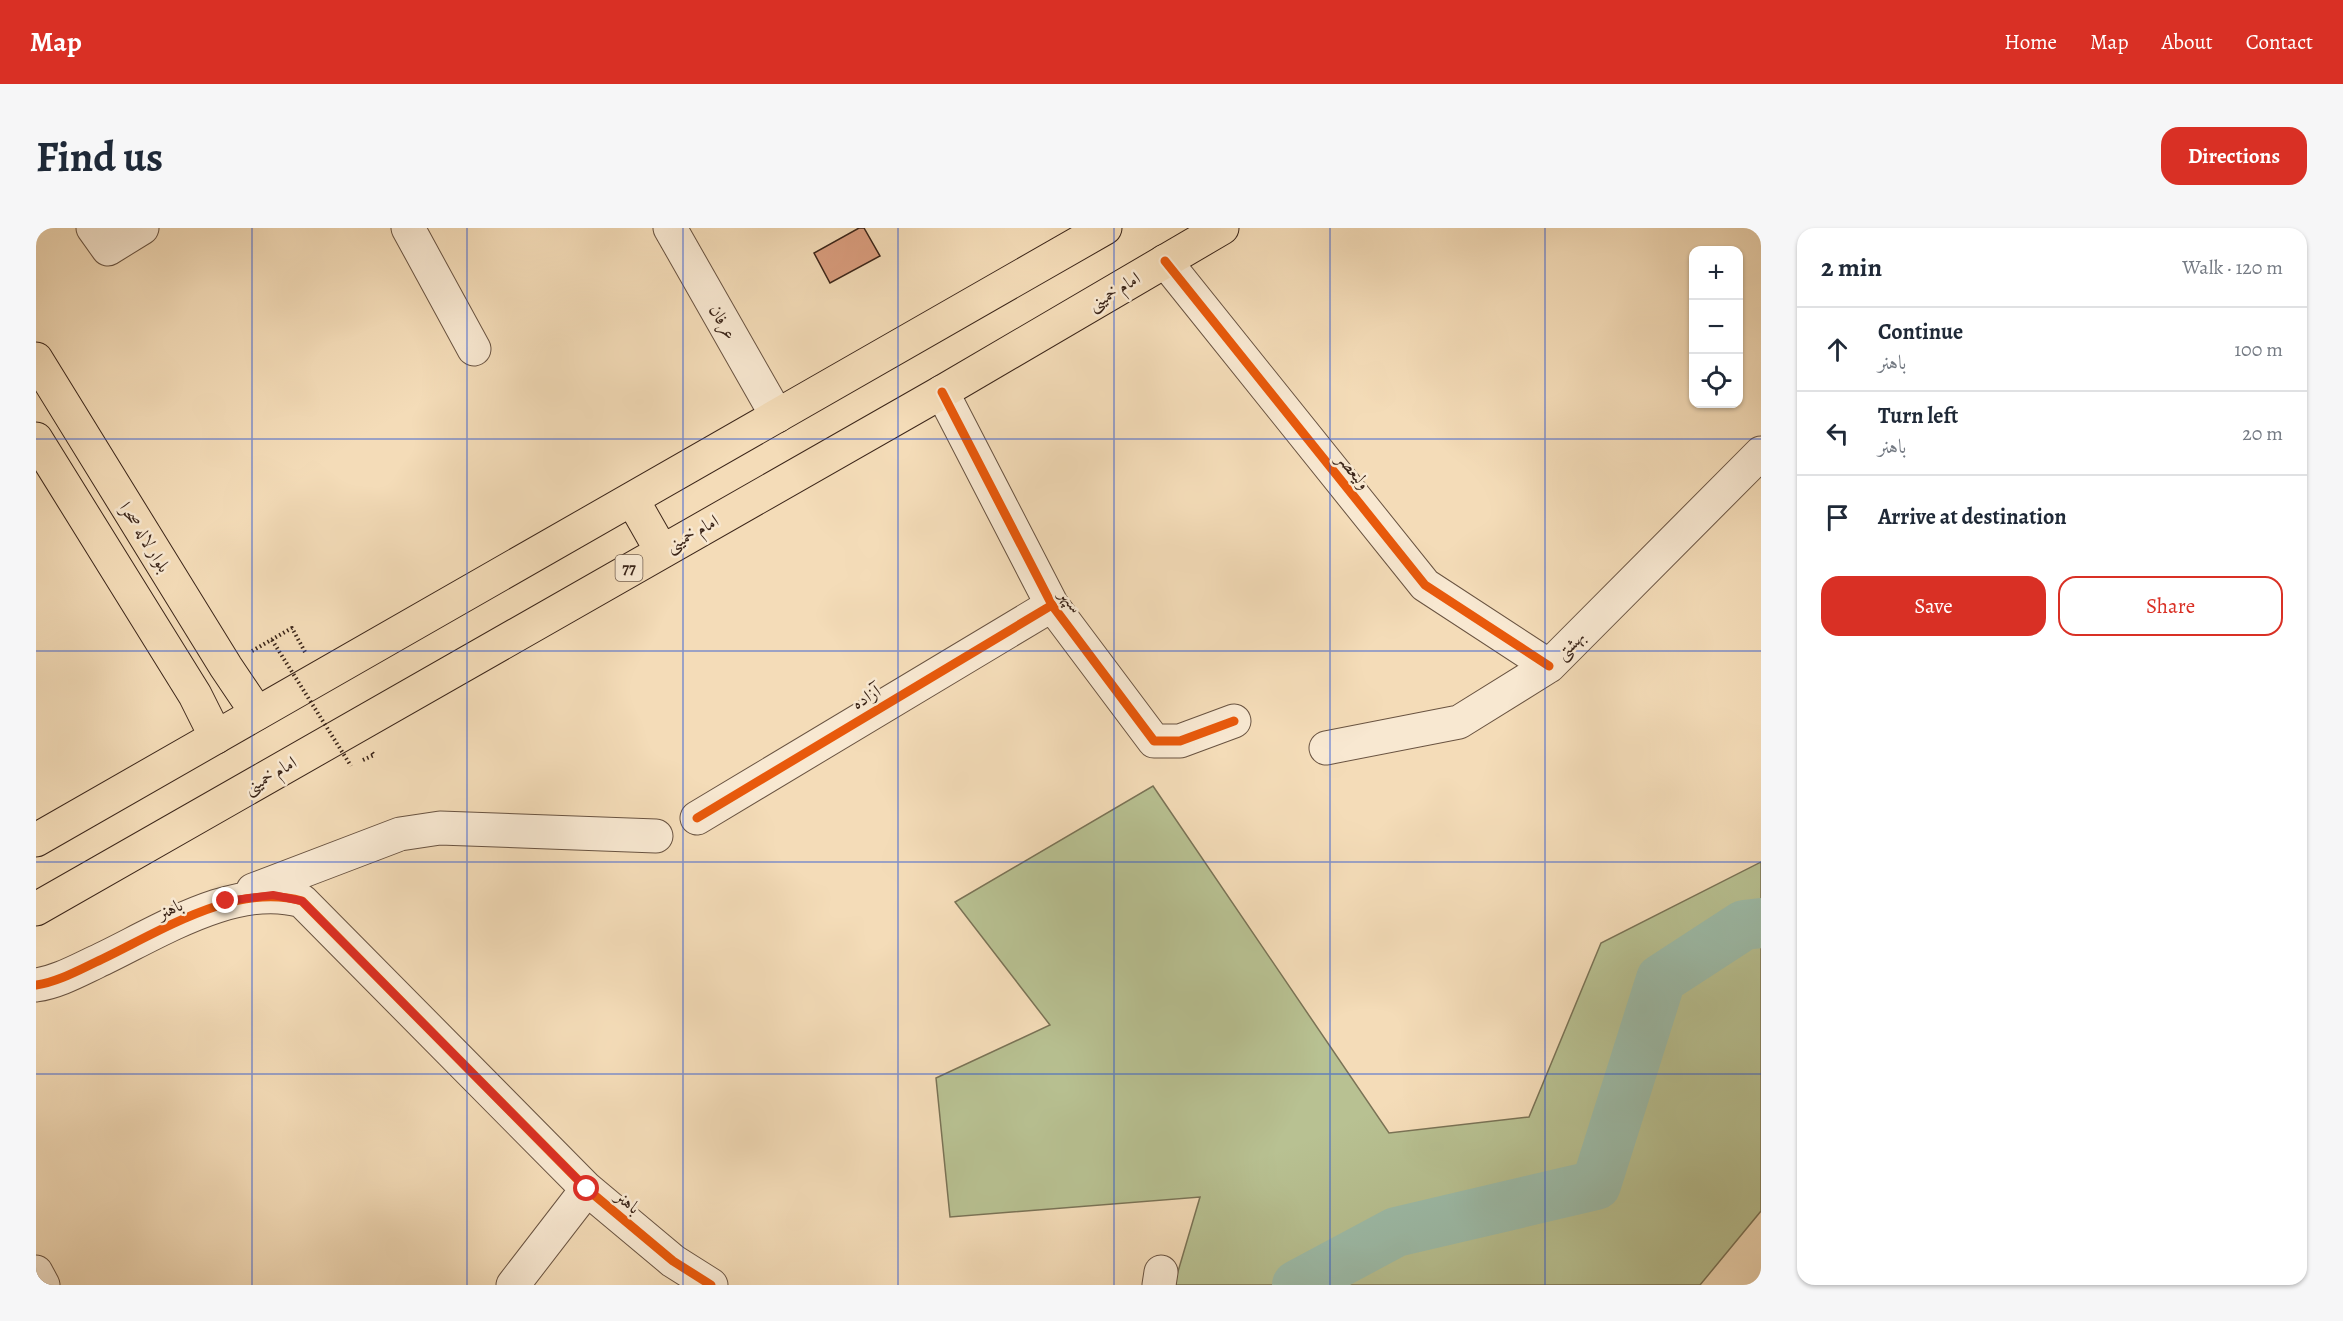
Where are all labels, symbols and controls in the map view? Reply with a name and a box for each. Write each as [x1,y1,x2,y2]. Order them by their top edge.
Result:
text: Map [30,23,82,61]
text: Home [2004,28,2057,56]
text: Map [2090,28,2128,56]
text: About [2161,28,2213,56]
text: Contact [2246,28,2313,56]
button: Directions [2161,127,2307,185]
text: Find us [36,128,163,185]
map controls [1689,246,1743,408]
button: + [1689,246,1743,300]
text: 2 min [1821,250,1882,285]
text: Walk · 120 m [2182,254,2283,281]
street label: امام خمینی [1083,266,1147,319]
street label: عرفان [703,300,743,344]
button: − [1689,300,1743,354]
text: Continue [1878,317,1963,347]
icon: ahead [1821,333,1854,366]
text: 100 m [2234,336,2283,363]
text: باهنر [1878,349,1906,376]
button: locate [1689,354,1743,408]
text: Turn left [1878,401,1958,431]
icon: left [1821,417,1854,450]
text: 20 m [2242,420,2283,447]
text: باهنر [1878,433,1906,460]
street label: ولیعصر [1331,446,1376,494]
street label: بلوار لاله صحرا [114,497,176,577]
icon: arrive [1821,501,1854,534]
text: Arrive at destination [1878,502,2067,532]
street label: امام خمینی [661,509,725,561]
road number: 77 [616,555,642,581]
button: Save [1821,576,2046,636]
button: Share [2058,576,2283,636]
street label: سپهر [1053,582,1088,618]
street label: بهشتی [1550,625,1591,666]
street label: آزاده [847,678,887,715]
street label: امام خمینی [239,750,303,803]
route end [212,887,238,913]
street label: باهنر [152,893,187,926]
route start [573,1175,599,1201]
street label: باهنر [609,1183,646,1219]

